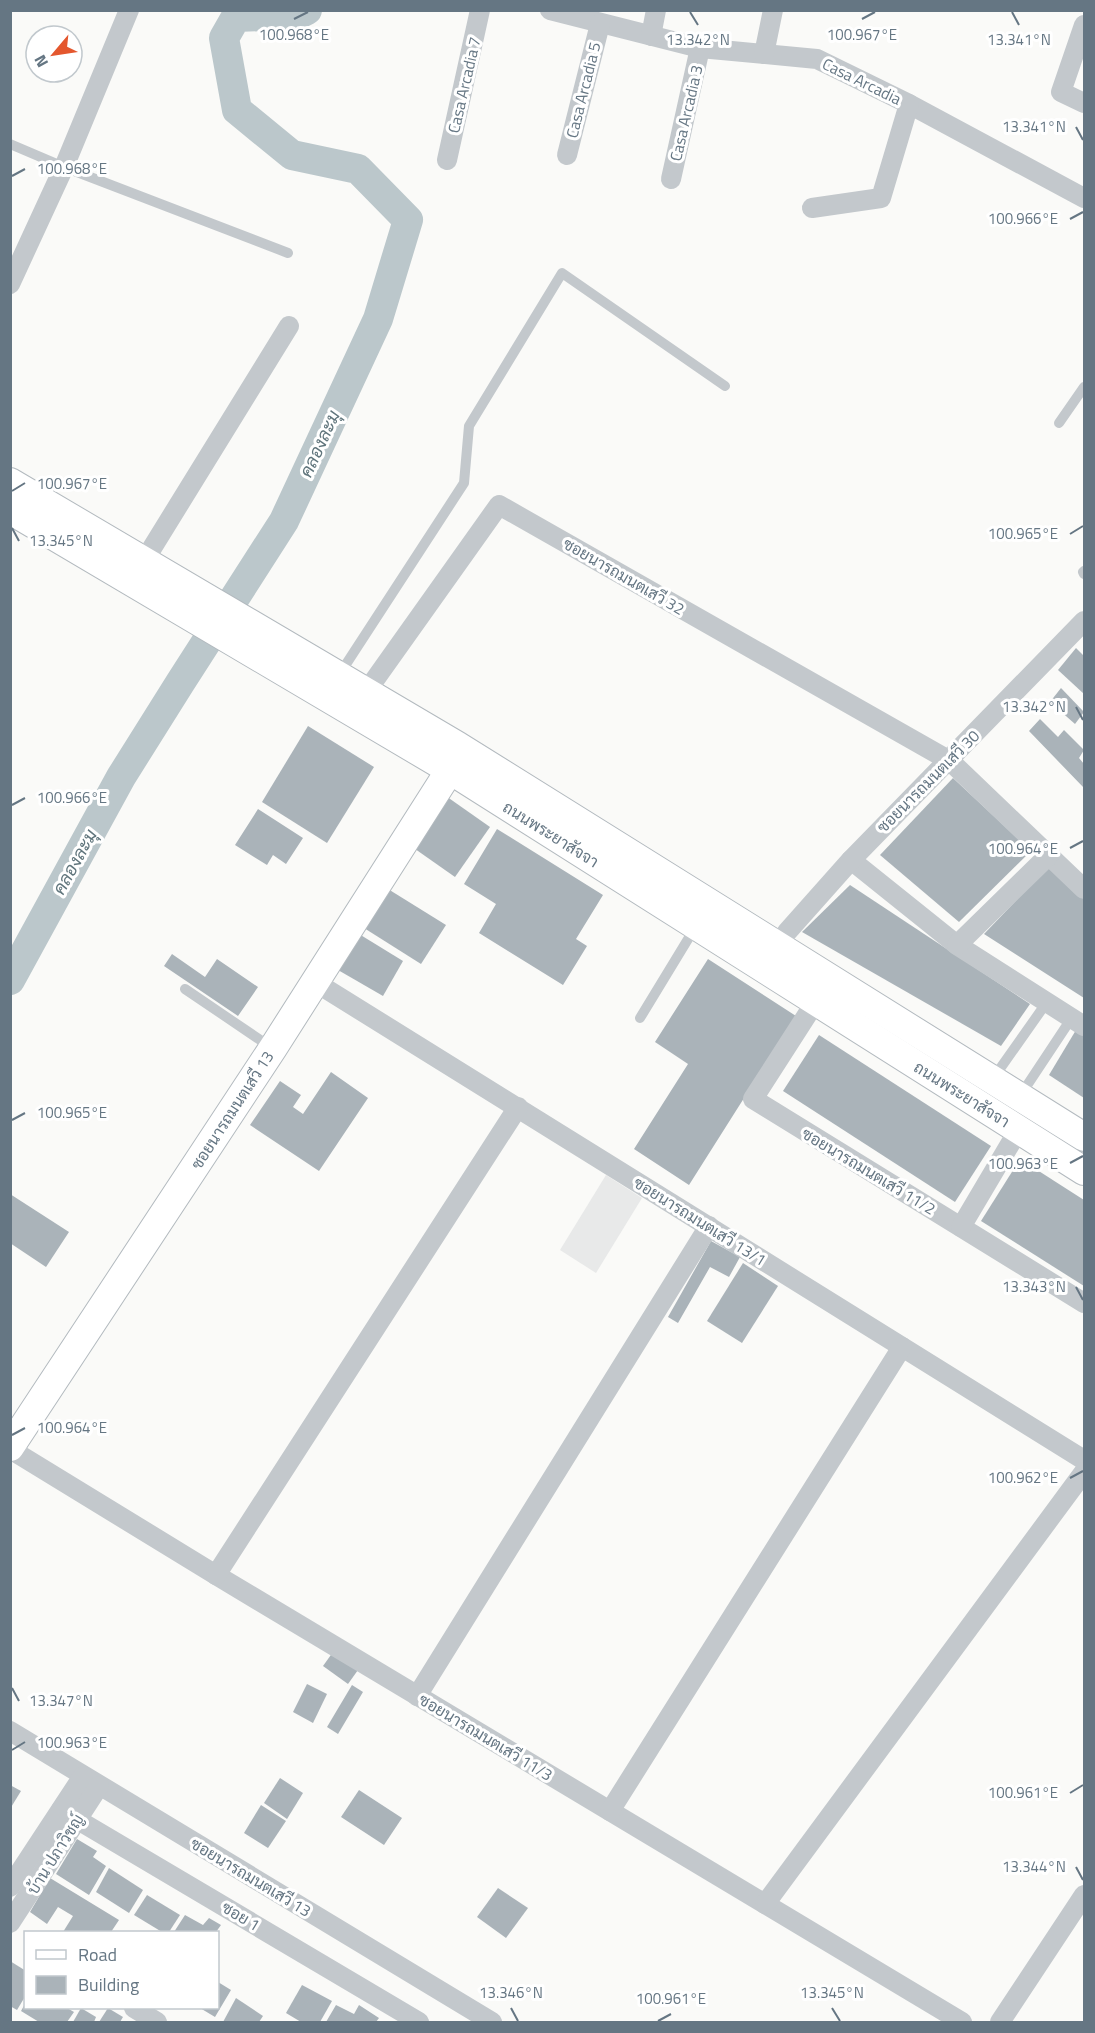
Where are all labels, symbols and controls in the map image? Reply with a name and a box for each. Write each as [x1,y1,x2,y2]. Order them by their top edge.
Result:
text: 100.968°E [259,23,329,46]
text: 100.967°E [827,23,897,46]
north arrow [24,24,84,84]
text: 13.342°N [666,28,730,51]
text: 13.341°N [987,28,1051,51]
street label: Casa Arcadia 7 [441,35,487,135]
street label: Casa Arcadia 5 [559,39,607,140]
text: N [28,51,54,72]
street label: Casa Arcadia [818,51,906,111]
street label: Casa Arcadia 3 [663,63,709,163]
text: 13.341°N [1002,115,1066,138]
text: 100.968°E [37,157,107,180]
text: 100.966°E [988,207,1058,230]
water label: คลองละมุ [292,406,347,482]
text: 100.967°E [37,472,107,495]
text: 100.965°E [988,522,1058,545]
text: 13.345°N [29,529,93,552]
street label: ซอยนารถมนตเสวี 32 [559,531,689,621]
text: 13.342°N [1002,695,1066,718]
street label: ซอยนารถมนตเสวี 30 [871,724,985,838]
text: 100.966°E [37,786,107,809]
street label: ถนนพระยาสัจจา [498,795,604,873]
water label: คลองละมุ [46,824,104,899]
text: 100.964°E [988,837,1058,860]
street label: ซอยนารถมนตเสวี 13 [185,1046,279,1174]
street label: ถนนพระยาสัจจา [909,1055,1015,1133]
text: 100.965°E [37,1101,107,1124]
street label: ซอยนารถมนตเสวี 11/2 [797,1121,941,1221]
text: 100.963°E [988,1152,1058,1175]
street label: ซอยนารถมนตเสวี 13/1 [629,1170,771,1272]
text: 13.343°N [1002,1275,1066,1298]
text: 100.964°E [37,1416,107,1439]
text: 100.962°E [988,1466,1058,1489]
street label: ซอยนารถมนตเสวี 11/3 [414,1687,558,1787]
text: 13.347°N [29,1689,93,1712]
text: 100.963°E [37,1731,107,1754]
text: 100.961°E [988,1781,1058,1804]
street label: บ้าน ปภาวิชญ์ [21,1809,89,1899]
street label: ซอยนารถมนตเสวี 13 [186,1831,316,1923]
text: 13.344°N [1002,1855,1066,1878]
street label: ซอย 1 [217,1895,265,1937]
legend [24,1931,219,2009]
text: Road [78,1941,117,1968]
text: Building [78,1971,139,1998]
text: 13.346°N [479,1981,543,2004]
text: 13.345°N [800,1981,864,2004]
text: 100.961°E [636,1987,706,2010]

